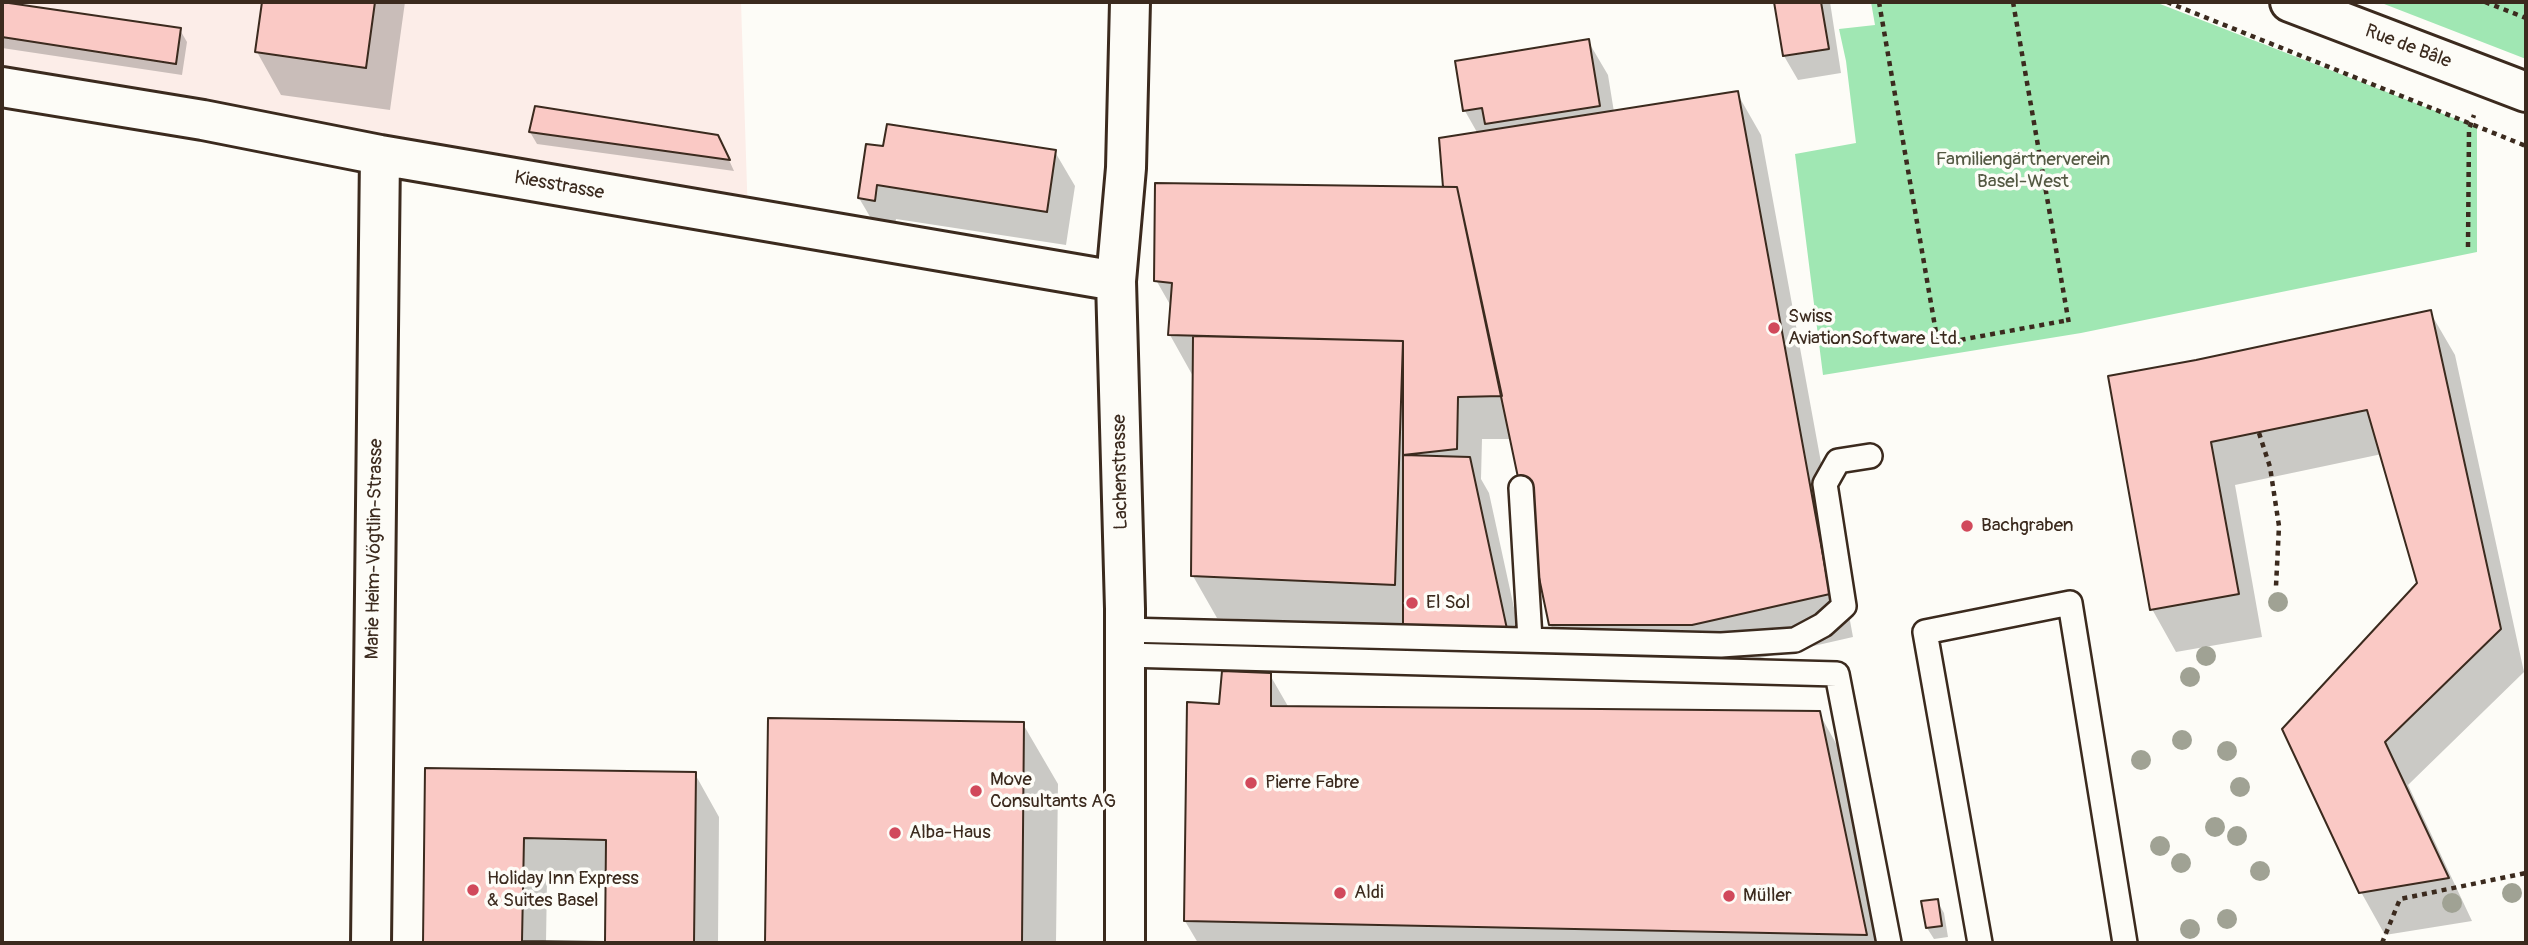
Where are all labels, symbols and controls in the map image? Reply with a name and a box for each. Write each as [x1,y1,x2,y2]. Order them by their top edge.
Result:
street label: Rue de Bâle [2362,20,2454,74]
park label: Familiengärtnerverein Basel-West [1936,149,2110,193]
street label: Kiesstrasse [512,167,606,205]
place label: Swiss AviationSoftware Ltd. [1788,306,1961,350]
marker: Swiss AviationSoftware Ltd. [1766,320,1782,336]
street label: Lachenstrasse [1109,414,1133,530]
street label: Marie Heim-Vögtlin-Strasse [362,438,388,660]
place label: Bachgraben [1981,515,2073,537]
marker: Bachgraben [1959,518,1975,534]
place label: El Sol [1426,592,1470,614]
marker: El Sol [1404,595,1420,611]
place label: Move Consultants AG [990,769,1116,813]
place label: Pierre Fabre [1265,772,1359,794]
marker: Pierre Fabre [1243,775,1259,791]
marker: Move Consultants AG [968,783,984,799]
place label: Alba-Haus [909,822,991,844]
marker: Alba-Haus [887,825,903,841]
place label: Holiday Inn Express & Suites Basel [487,868,639,912]
marker: Holiday Inn Express & Suites Basel [465,882,481,898]
place label: Aldi [1354,882,1384,904]
marker: Aldi [1332,885,1348,901]
place label: Müller [1743,885,1792,907]
marker: Müller [1721,888,1737,904]

